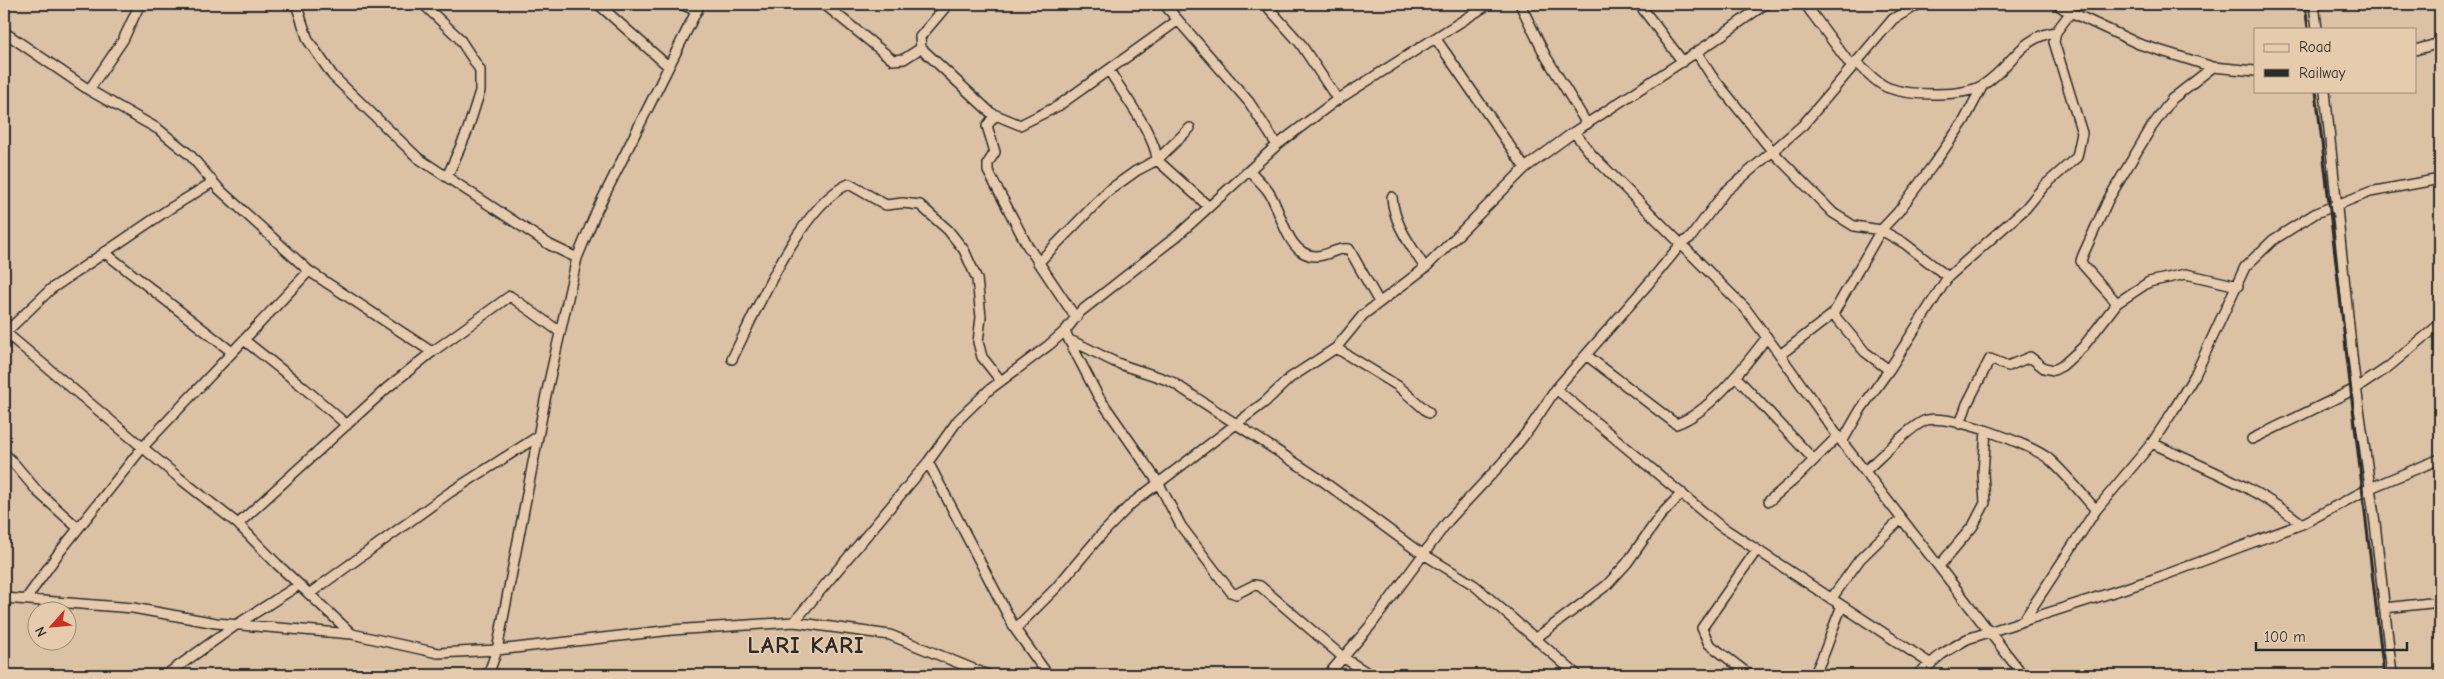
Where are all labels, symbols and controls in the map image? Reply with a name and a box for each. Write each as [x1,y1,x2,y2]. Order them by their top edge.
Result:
legend [2254,28,2416,92]
text: Road [2299,38,2331,56]
text: Railway [2299,64,2346,82]
north arrow [28,602,78,652]
scale bar [2256,619,2408,651]
text: N [31,624,51,640]
text: 100 m [2264,628,2306,646]
district label: LARI KARI [747,631,865,659]

